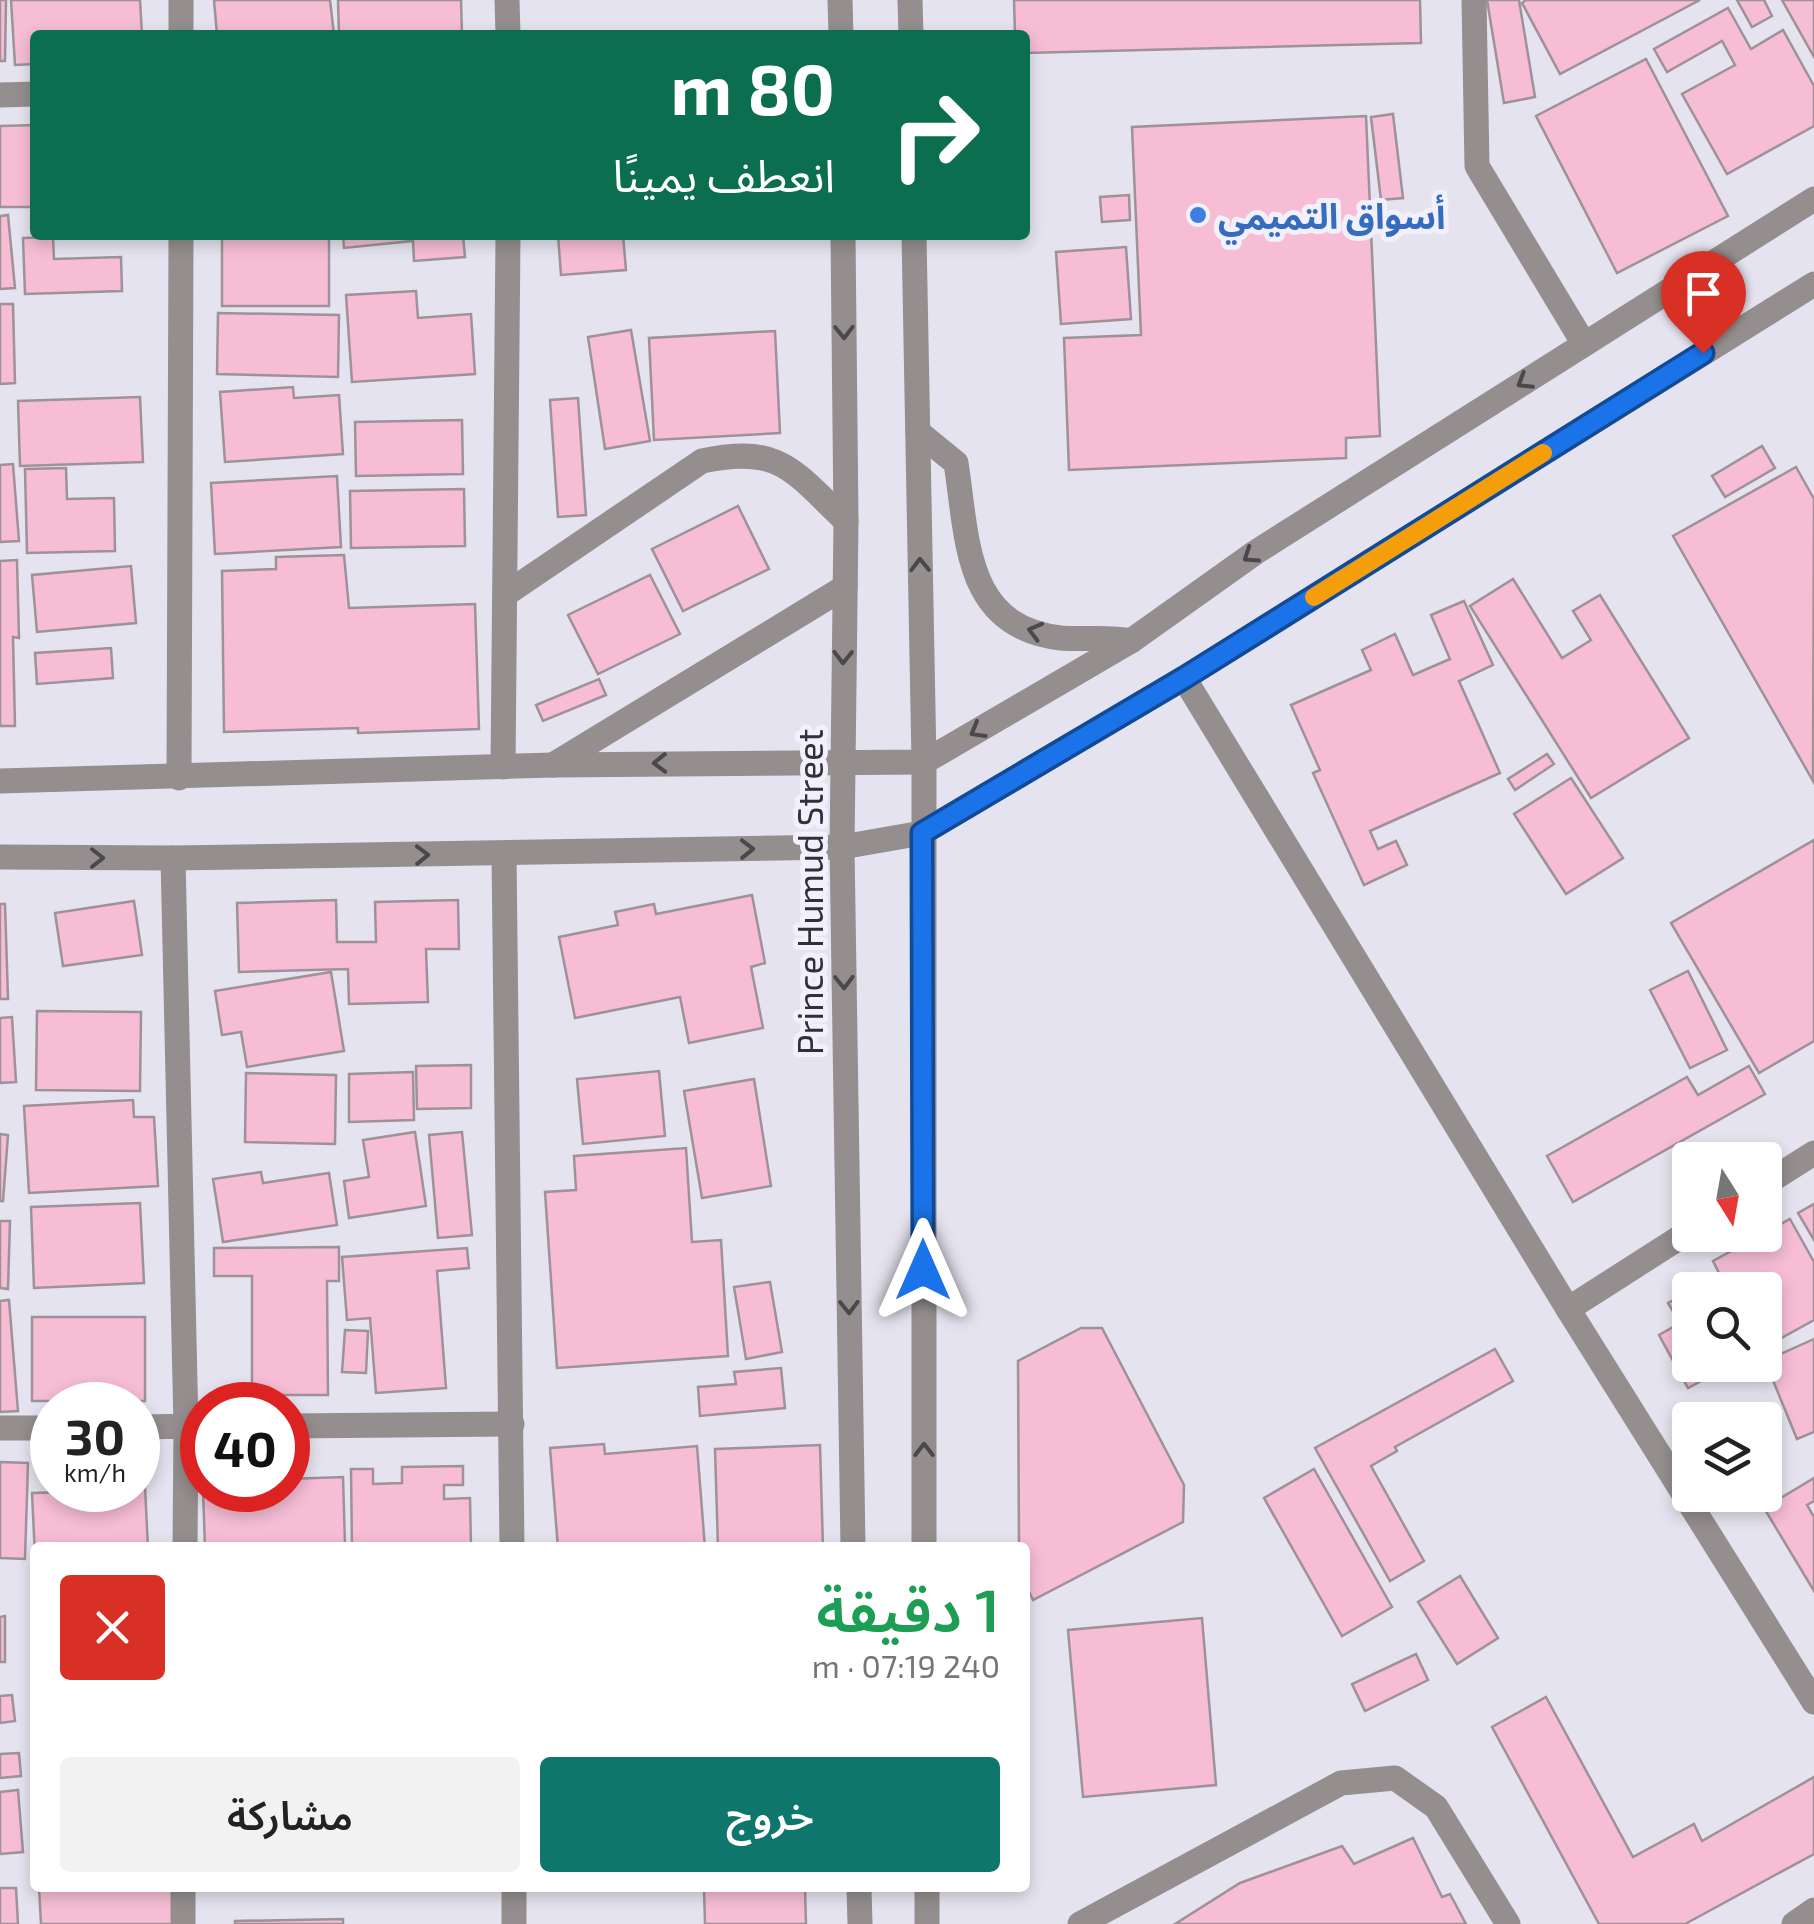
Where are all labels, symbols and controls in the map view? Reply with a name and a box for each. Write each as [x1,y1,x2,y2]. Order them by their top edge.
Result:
text: 80 m [670,45,835,129]
icon: right [870,70,1000,200]
text: انعطف يمينًا [613,147,835,201]
place label: أسواق التميمي [1218,194,1446,245]
marker: أسواق التميمي [1187,204,1209,226]
pin [1661,251,1746,354]
icon: arrive [1676,266,1731,321]
one-way arrow [833,326,855,341]
one-way arrow [1517,370,1535,389]
one-way arrow [1243,544,1261,563]
one-way arrow [910,557,931,573]
one-way arrow [1027,622,1044,643]
one-way arrow [833,650,854,666]
one-way arrow [969,719,987,738]
street label: Prince Humud Street [788,729,830,1055]
one-way arrow [651,753,667,774]
one-way arrow [740,839,756,860]
one-way arrow [416,844,431,866]
one-way arrow [90,847,106,868]
one-way arrow [833,976,855,991]
north arrow [1672,1142,1782,1252]
map controls [1672,1142,1782,1512]
position arrow [871,1218,975,1322]
button: search [1672,1272,1782,1382]
one-way arrow [839,1300,860,1316]
speed limit sign: 40 [180,1382,310,1512]
button: layers [1672,1402,1782,1512]
text: 30 [65,1405,125,1465]
one-way arrow [913,1442,934,1458]
text: km/h [64,1457,126,1487]
text: 1 دقيقة [816,1572,1000,1644]
button: close [60,1575,165,1680]
text: 240 m · 07:19 [812,1646,1000,1684]
button: مشاركة [60,1757,520,1872]
button: خروج [540,1757,1000,1872]

